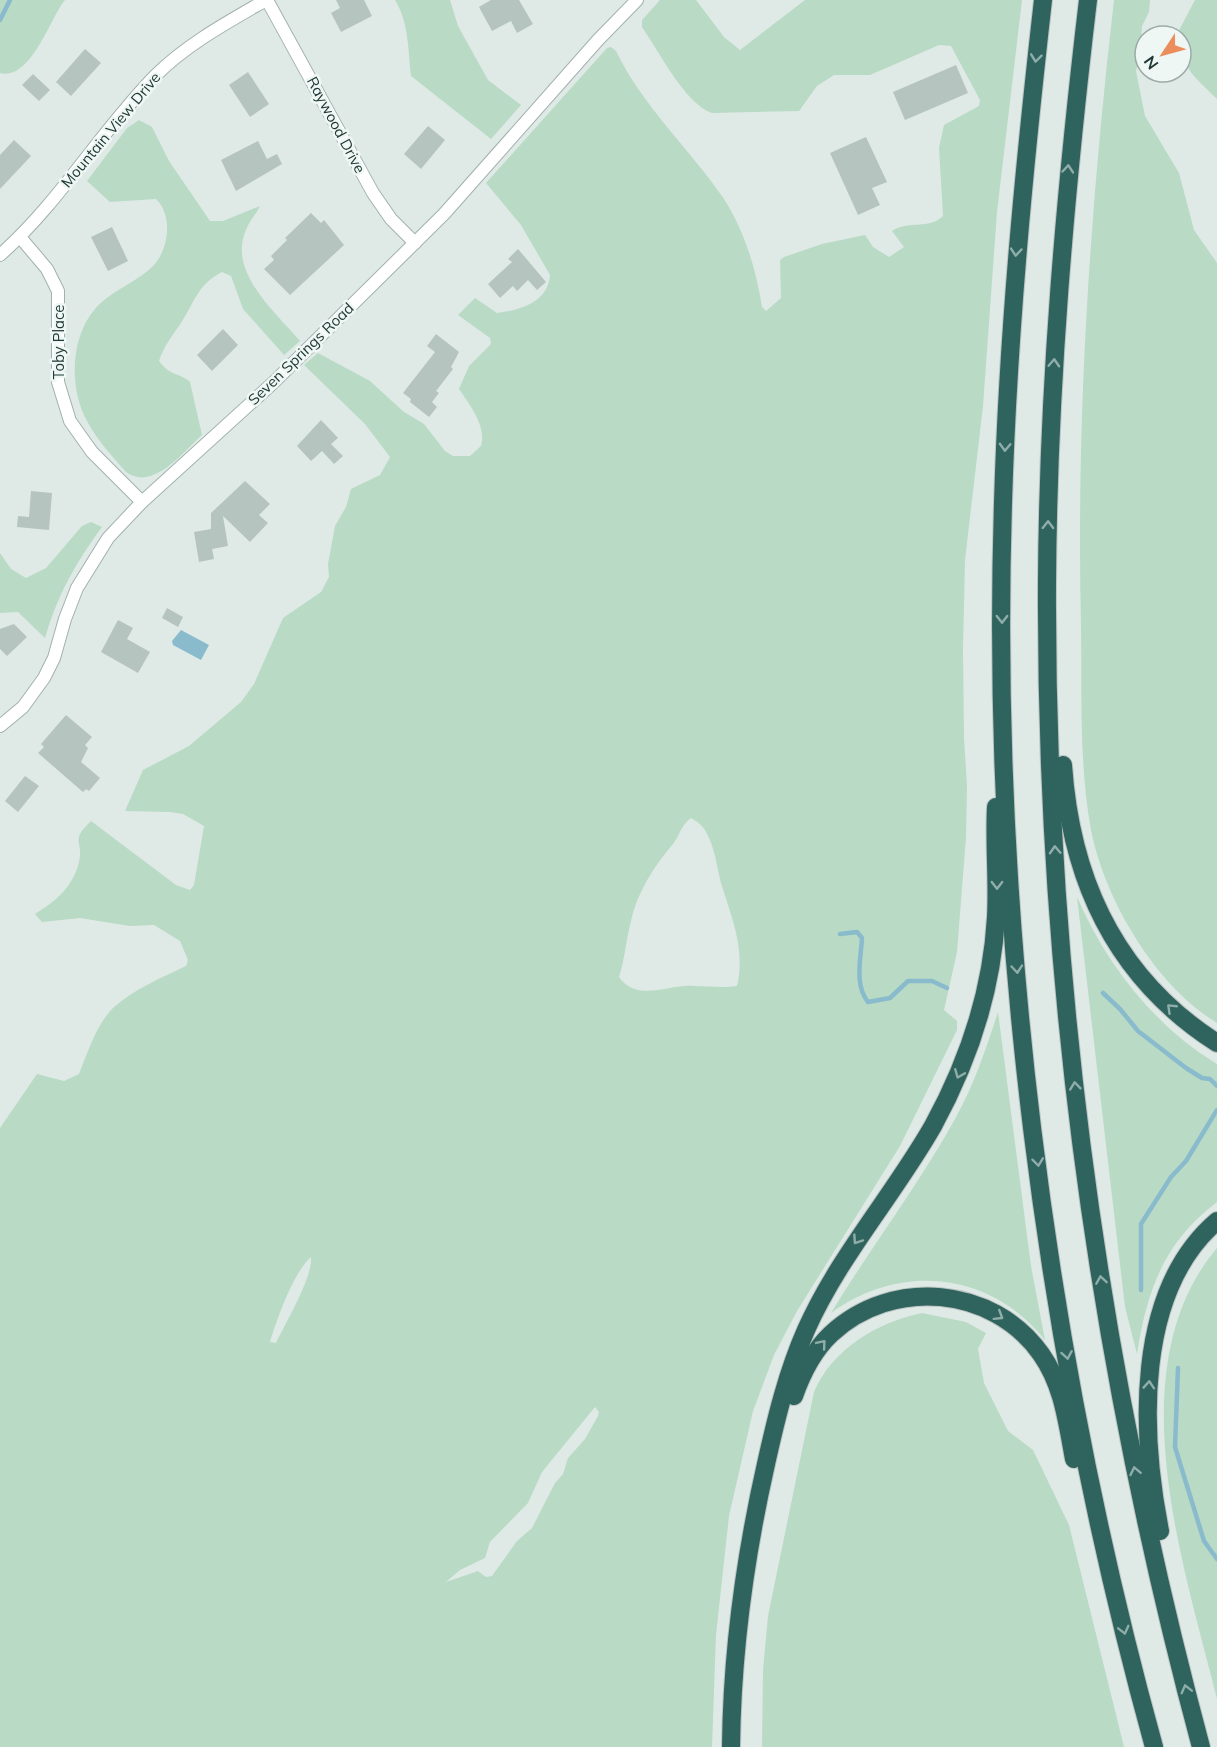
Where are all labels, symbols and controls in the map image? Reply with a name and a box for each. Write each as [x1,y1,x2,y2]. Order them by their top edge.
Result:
north arrow [1133,24,1193,84]
text: N [1139,52,1163,74]
one-way arrow [1030,54,1043,63]
street label: Mountain View Drive [57,68,164,191]
street label: Raywood Drive [303,73,370,176]
one-way arrow [1061,164,1074,173]
one-way arrow [1010,248,1023,257]
street label: Seven Springs Road [244,298,357,409]
street label: Toby Place [49,304,68,380]
one-way arrow [1047,359,1060,368]
one-way arrow [998,442,1011,451]
one-way arrow [1042,520,1054,529]
one-way arrow [996,615,1008,624]
one-way arrow [1049,846,1062,855]
one-way arrow [991,880,1003,889]
one-way arrow [1010,964,1023,973]
one-way arrow [1167,1004,1178,1015]
one-way arrow [953,1069,966,1079]
one-way arrow [1069,1082,1082,1091]
one-way arrow [1031,1158,1044,1167]
one-way arrow [852,1234,864,1244]
one-way arrow [1095,1275,1107,1284]
one-way arrow [993,1308,1003,1320]
one-way arrow [815,1340,826,1351]
one-way arrow [1060,1350,1073,1360]
one-way arrow [1142,1381,1155,1390]
one-way arrow [1129,1467,1142,1477]
one-way arrow [1116,1624,1129,1634]
one-way arrow [1180,1685,1193,1695]

